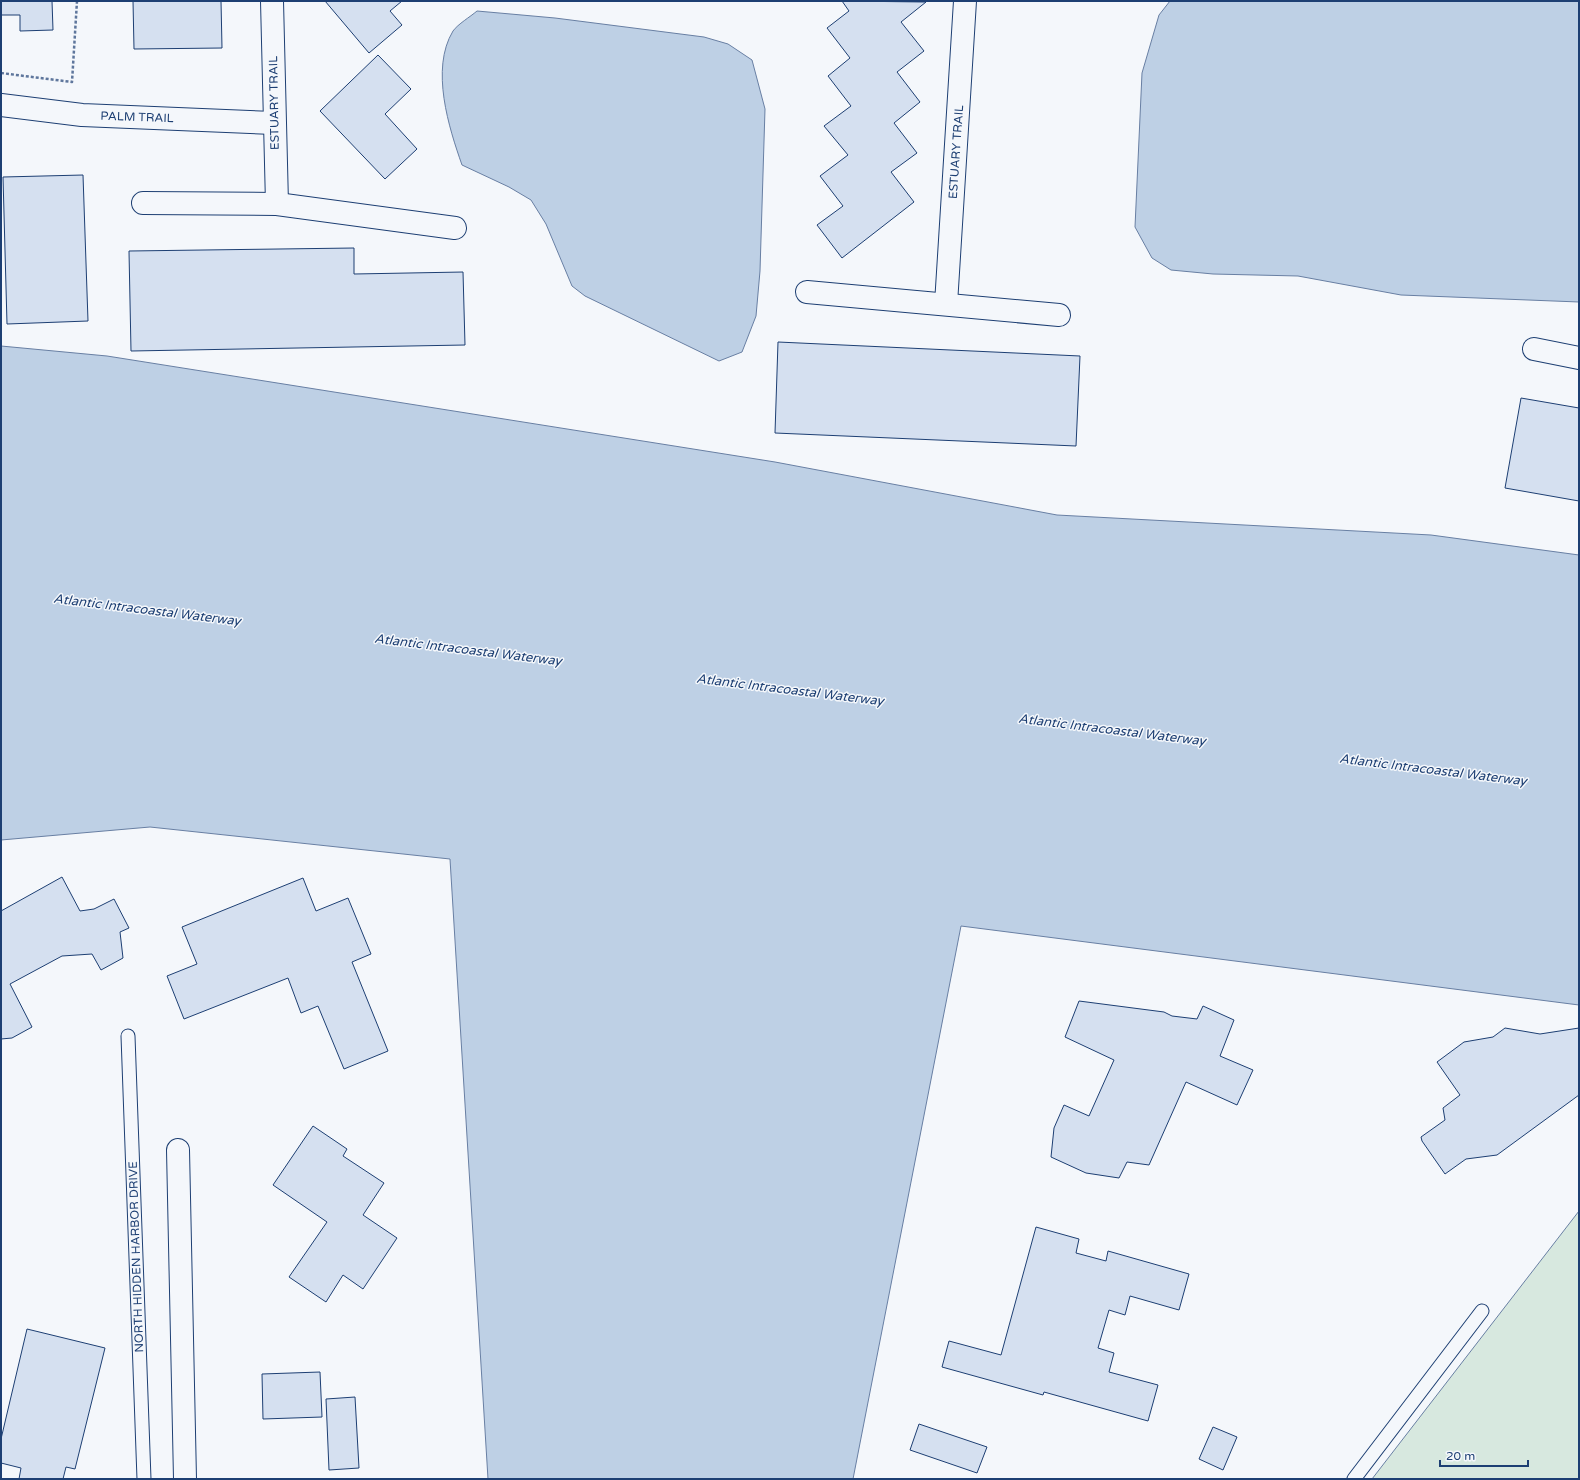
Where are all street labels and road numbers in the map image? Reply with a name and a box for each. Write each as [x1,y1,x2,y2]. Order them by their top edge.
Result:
street label: ESTUARY TRAIL [266,56,282,150]
street label: ESTUARY TRAIL [946,104,966,199]
street label: PALM TRAIL [100,109,174,125]
street label: NORTH HIDDEN HARBOR DRIVE [126,1161,146,1353]

